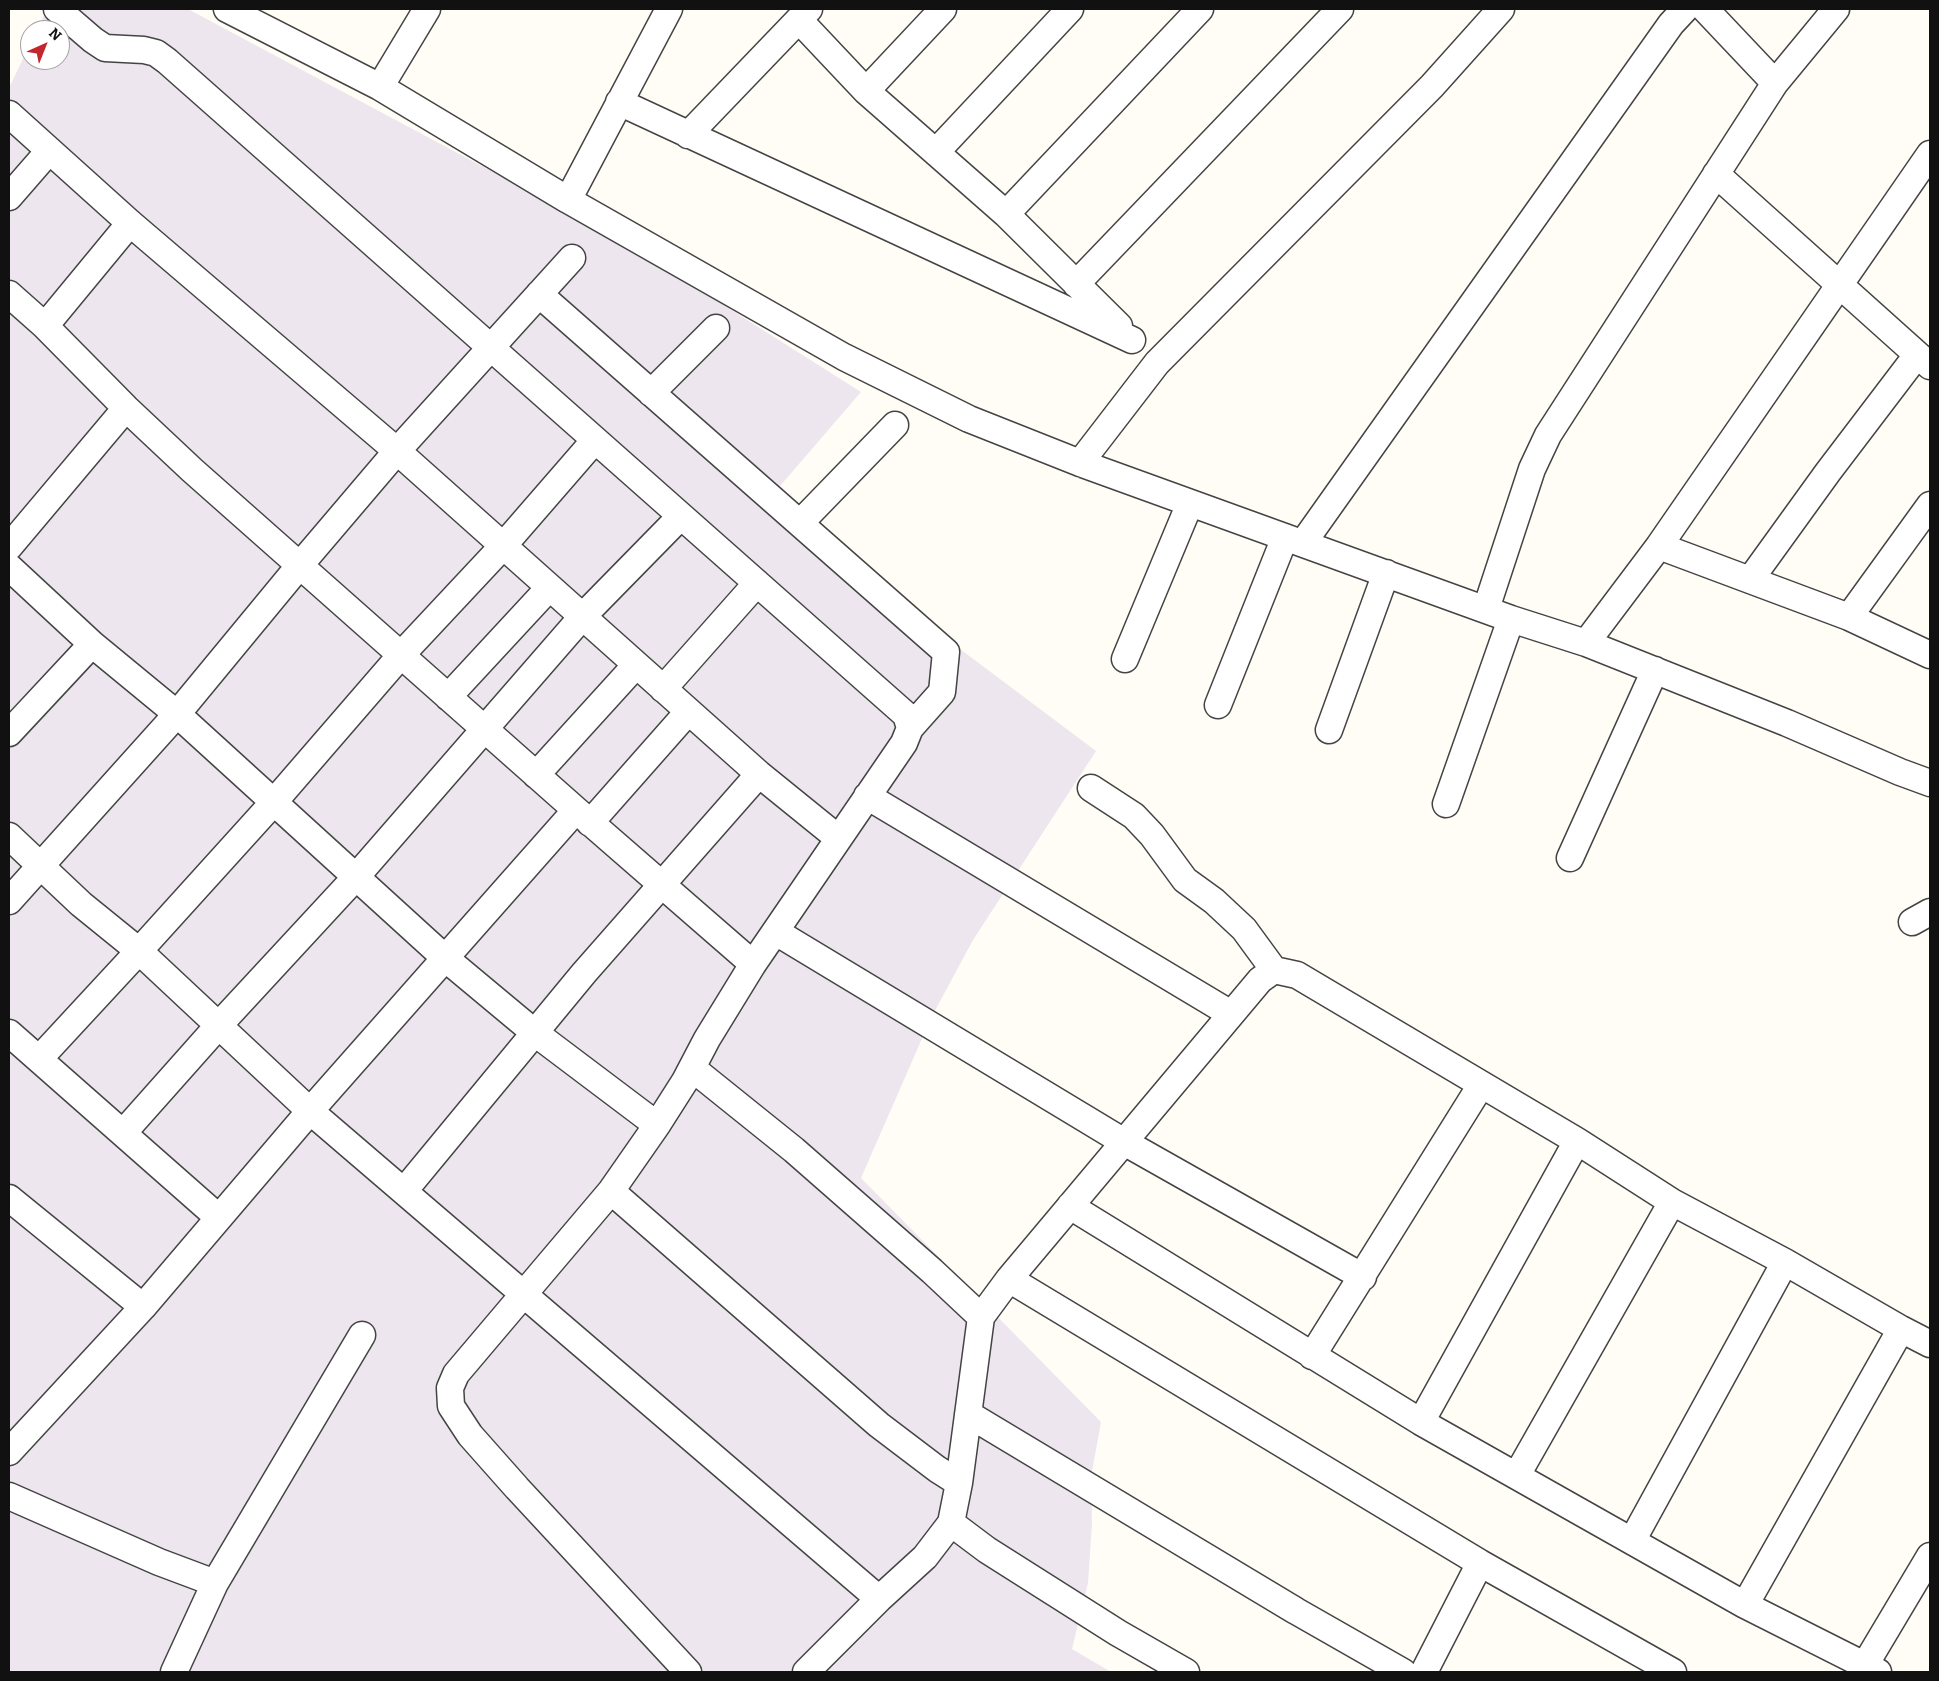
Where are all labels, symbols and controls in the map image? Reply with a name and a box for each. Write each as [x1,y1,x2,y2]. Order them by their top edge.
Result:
north arrow [20,20,70,70]
text: N [45,25,65,44]

